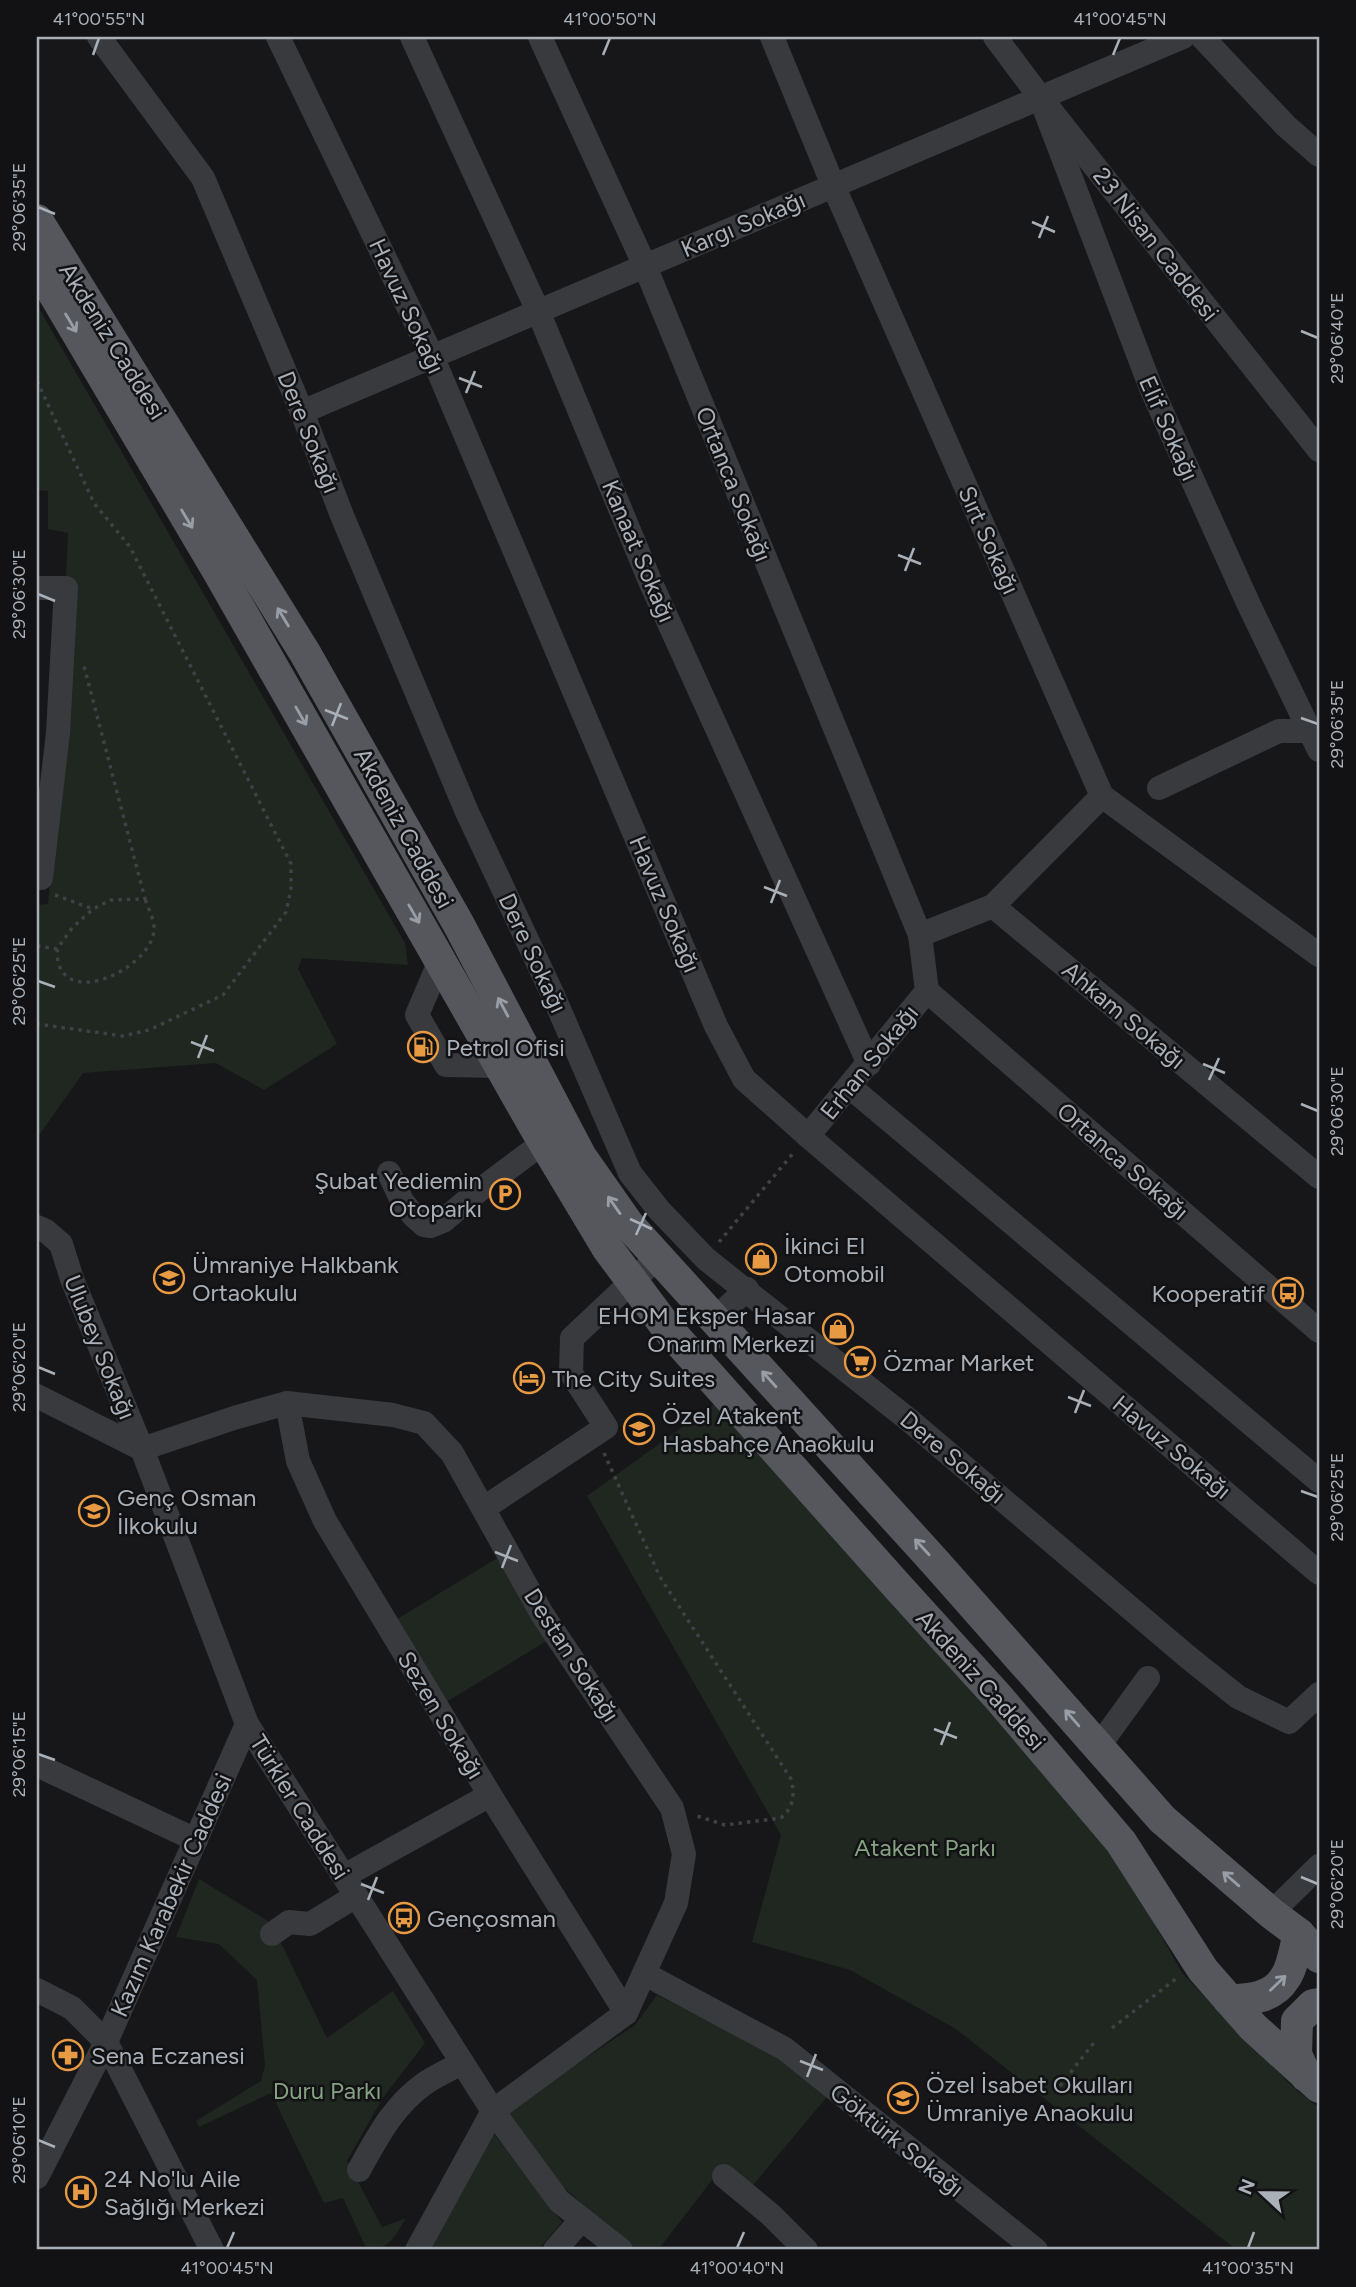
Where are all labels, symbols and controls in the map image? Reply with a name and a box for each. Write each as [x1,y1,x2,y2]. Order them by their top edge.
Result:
text: 41°00'55"N [53,8,145,30]
text: 41°00'50"N [563,8,657,30]
text: 41°00'45"N [1073,8,1167,30]
street label: 23 Nisan Caddesi [1087,161,1225,327]
text: 29°06'35"E [8,163,30,251]
street label: Kargı Sokağı [676,185,810,263]
street label: Havuz Sokağı [363,234,451,378]
street label: Akdeniz Caddesi [53,257,173,425]
text: 29°06'40"E [1326,292,1348,384]
one-way arrow [65,313,79,333]
street label: Dere Sokağı [271,367,347,497]
street label: Elif Sokağı [1133,371,1205,485]
street label: Ortanca Sokağı [690,402,778,566]
street label: Kanaat Sokağı [596,476,682,626]
street label: Sırt Sokağı [952,481,1026,599]
one-way arrow [180,509,194,529]
text: 29°06'30"E [8,549,30,639]
one-way arrow [276,607,290,627]
text: 29°06'35"E [1326,680,1348,768]
one-way arrow [294,706,308,726]
street label: Akdeniz Caddesi [348,743,460,913]
street label: Havuz Sokağı [623,831,707,977]
street label: Dere Sokağı [493,889,573,1017]
one-way arrow [407,904,421,924]
text: 29°06'25"E [8,936,30,1026]
street label: Ahkam Sokağı [1057,955,1191,1075]
one-way arrow [496,997,509,1018]
street label: Erhan Sokağı [814,999,924,1125]
fuel station icon: Petrol Ofisi [406,1030,440,1064]
place label: Petrol Ofisi [446,1033,565,1062]
text: 29°06'30"E [1326,1066,1348,1156]
street label: Ortanca Sokağı [1051,1096,1195,1226]
place label: Şubat Yediemin Otoparkı [314,1166,482,1223]
parking icon: Şubat Yediemin Otoparkı [488,1177,522,1211]
one-way arrow [607,1196,621,1215]
place label: İkinci El Otomobil [784,1231,885,1288]
shop icon: İkinci El Otomobil [744,1242,778,1276]
place label: Ümraniye Halkbank Ortaokulu [192,1250,399,1307]
school or university icon: Ümraniye Halkbank Ortaokulu [152,1261,186,1295]
street label: Ulubey Sokağı [58,1271,142,1423]
bus stop icon: Kooperatif [1271,1276,1305,1310]
place label: Kooperatif [1152,1279,1265,1308]
place label: EHOM Eksper Hasar Onarım Merkezi [598,1301,815,1358]
shop icon: EHOM Eksper Hasar Onarım Merkezi [821,1312,855,1346]
text: 29°06'20"E [8,1322,30,1412]
supermarket icon: Özmar Market [843,1345,877,1379]
place label: Özmar Market [883,1348,1034,1377]
hotel icon: The City Suites [512,1361,546,1395]
place label: The City Suites [552,1364,715,1393]
one-way arrow [760,1371,777,1388]
street label: Havuz Sokağı [1107,1389,1237,1505]
place label: Özel Atakent Hasbahçe Anaokulu [662,1401,875,1458]
street label: Dere Sokağı [894,1405,1012,1509]
school or university icon: Özel Atakent Hasbahçe Anaokulu [622,1412,656,1446]
text: 29°06'25"E [1326,1452,1348,1542]
place label: Genç Osman İlkokulu [117,1483,257,1540]
school or university icon: Genç Osman İlkokulu [77,1494,111,1528]
one-way arrow [913,1539,930,1556]
street label: Destan Sokağı [518,1583,626,1727]
street label: Akdeniz Caddesi [910,1604,1052,1756]
street label: Sezen Sokağı [391,1646,491,1784]
one-way arrow [1064,1709,1080,1727]
text: 29°06'15"E [8,1711,30,1797]
street label: Türkler Caddesi [244,1729,356,1885]
street label: Kazım Karabekir Caddesi [104,1769,238,2021]
park label: Atakent Parkı [854,1833,996,1862]
text: 29°06'20"E [1326,1839,1348,1929]
one-way arrow [1223,1872,1241,1888]
bus stop icon: Gençosman [387,1901,421,1935]
place label: Gençosman [427,1904,556,1933]
one-way arrow [1269,1975,1286,1992]
pharmacy icon: Sena Eczanesi [51,2038,85,2072]
place label: Sena Eczanesi [91,2041,245,2070]
place label: Özel İsabet Okulları Ümraniye Anaokulu [926,2070,1134,2127]
park label: Duru Parkı [273,2076,381,2105]
street label: Göktürk Sokağı [824,2077,970,2203]
school or university icon: Özel İsabet Okulları Ümraniye Anaokulu [886,2081,920,2115]
text: 29°06'10"E [8,2096,30,2184]
north arrow [1226,2158,1296,2228]
place label: 24 No'lu Aile Sağlığı Merkezi [104,2164,265,2221]
hospital icon: 24 No'lu Aile Sağlığı Merkezi [64,2175,98,2209]
text: N [1233,2176,1260,2198]
text: 41°00'45"N [180,2257,274,2279]
text: 41°00'40"N [690,2257,784,2279]
text: 41°00'35"N [1202,2257,1294,2279]

